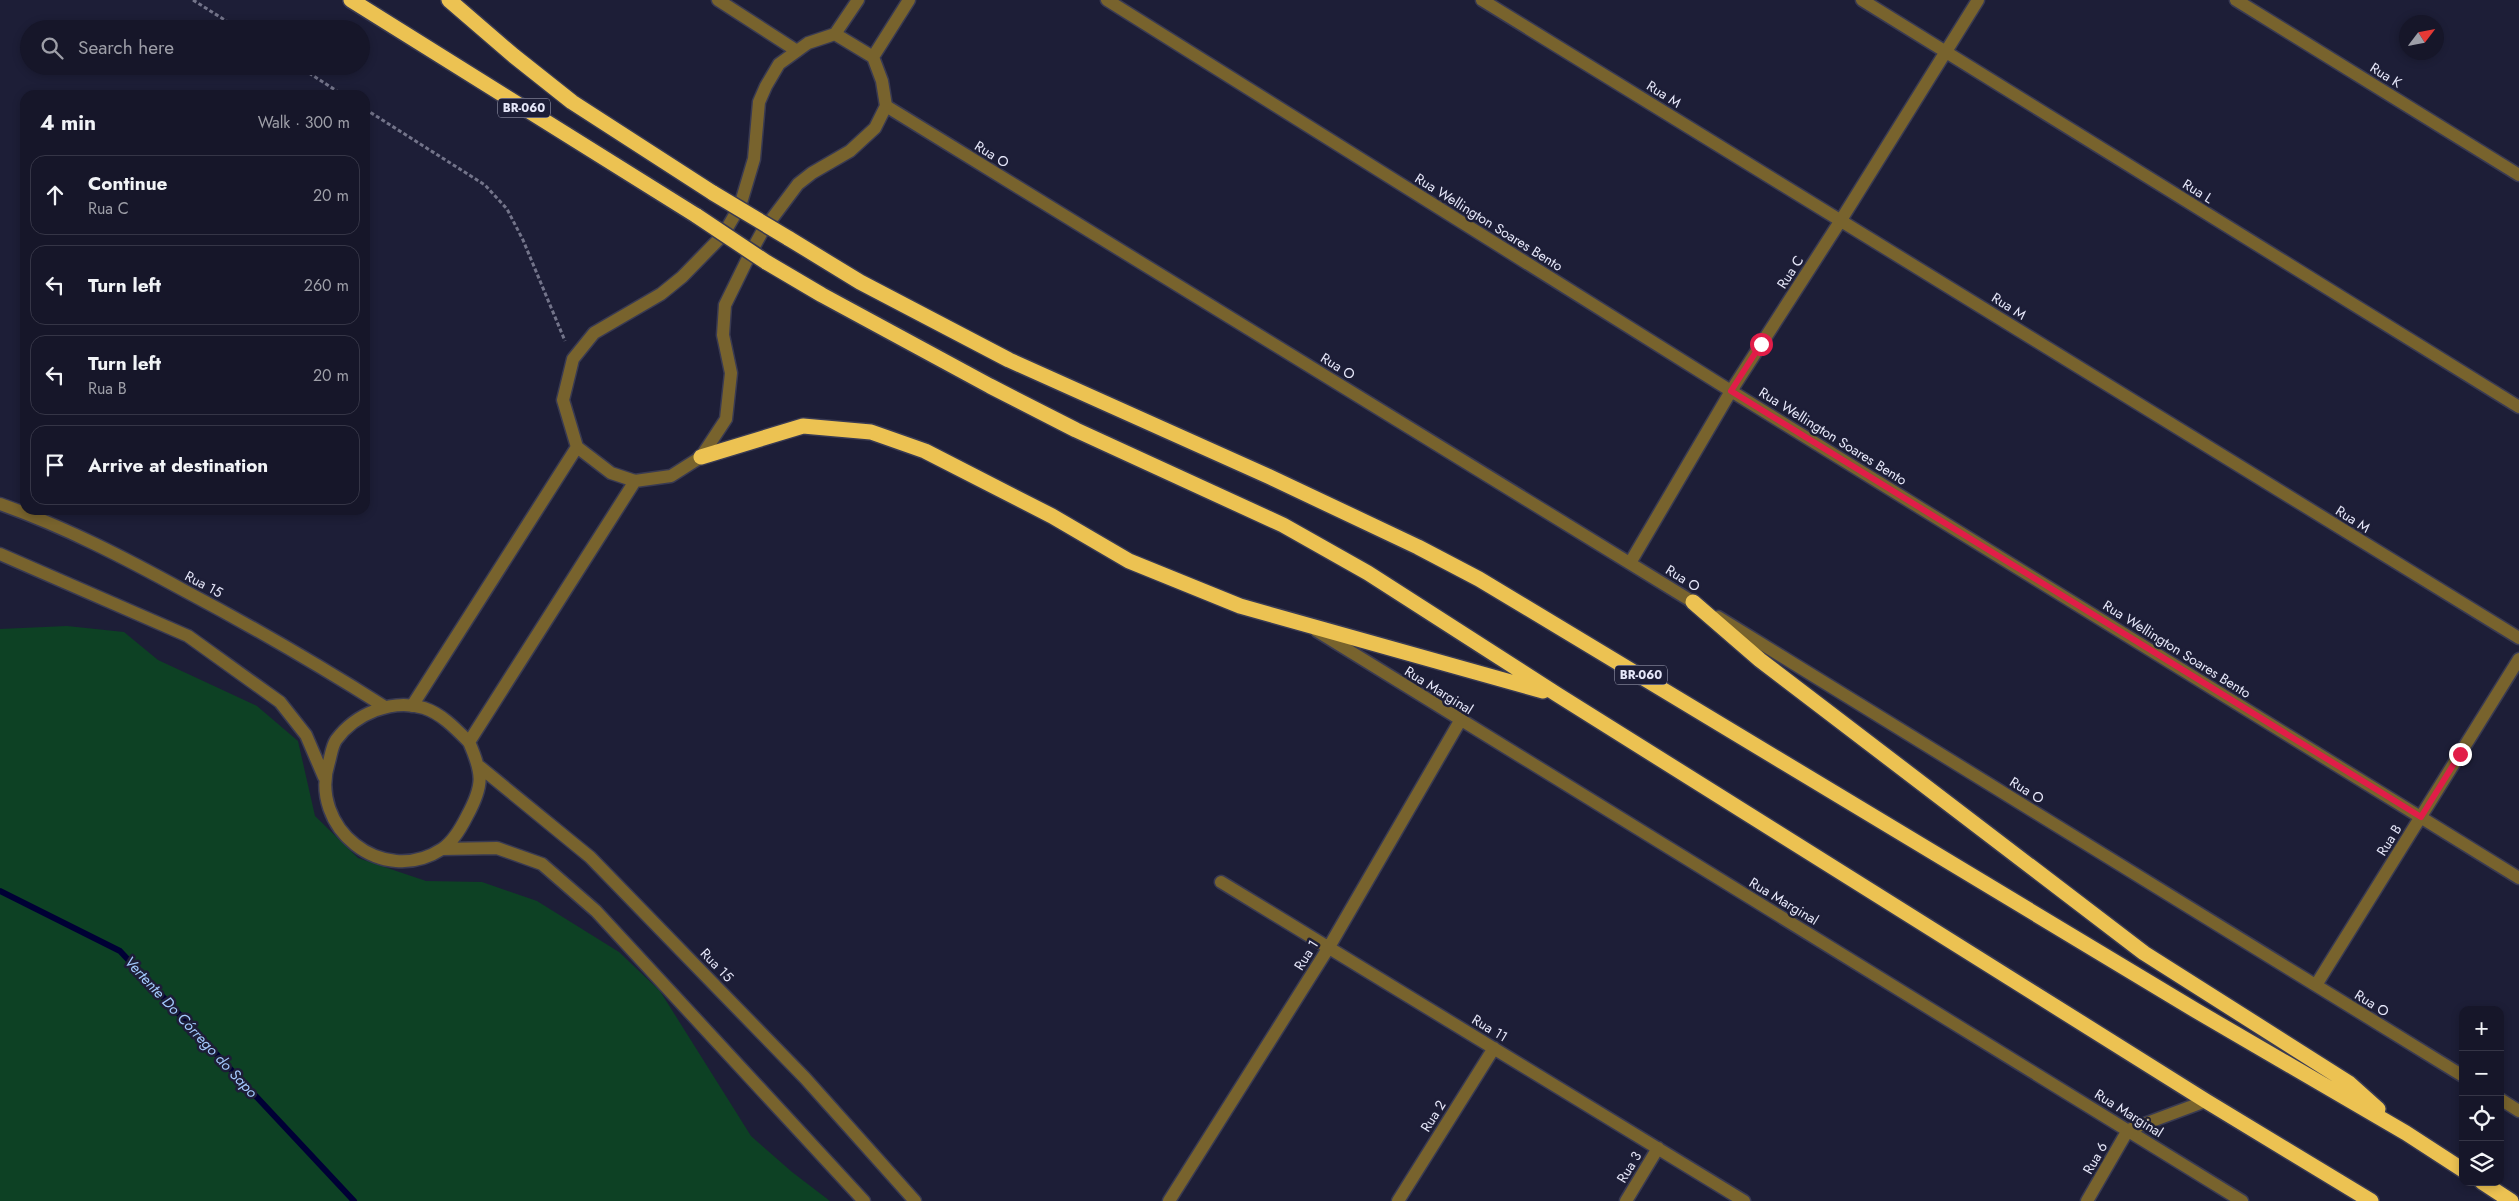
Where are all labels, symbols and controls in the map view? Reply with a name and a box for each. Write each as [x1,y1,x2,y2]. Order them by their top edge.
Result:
north arrow [2399,15,2444,60]
search box [20,20,370,75]
icon: search [38,34,66,62]
text: Search here [78,34,174,61]
street label: Rua K [2366,57,2406,93]
street label: Rua M [1643,76,1685,112]
road number: BR-060 [498,99,550,118]
text: 4 min [40,108,96,138]
text: Walk · 300 m [258,111,350,134]
street label: Rua O [971,136,1013,172]
street label: Rua Wellington Soares Bento [1411,168,1567,276]
text: Continue [88,170,167,197]
street label: Rua L [2179,174,2218,208]
icon: ahead [41,181,69,209]
text: 20 m [313,184,349,207]
text: Rua C [88,197,129,220]
street label: Rua C [1772,252,1808,292]
icon: left [41,271,69,299]
text: Turn left [88,272,161,299]
text: 260 m [304,274,349,297]
street label: Rua M [1988,288,2030,324]
route start [1750,333,1773,356]
street label: Rua O [1317,348,1359,384]
text: Turn left [88,350,161,377]
icon: left [41,361,69,389]
text: 20 m [313,364,349,387]
text: Rua B [88,377,127,400]
street label: Rua Wellington Soares Bento [1755,382,1911,490]
icon: arrive [41,451,69,479]
text: Arrive at destination [88,452,268,479]
street label: Rua M [2332,501,2374,537]
street label: Rua O [1662,560,1704,596]
street label: Rua 15 [182,566,227,602]
street label: Rua Wellington Soares Bento [2099,595,2255,703]
street label: Rua Marginal [1401,661,1477,719]
road number: BR-060 [1615,666,1667,684]
route end [2449,743,2472,766]
street label: Rua O [2006,772,2048,808]
street label: Rua B [2372,820,2407,860]
street label: Rua Marginal [1746,872,1822,930]
street label: Rua 1 [1289,936,1323,974]
street label: Rua 15 [696,944,738,987]
water label: Vertente Do Córrego do Sapo [119,951,263,1103]
street label: Rua O [2351,985,2393,1021]
map controls [2459,1006,2504,1186]
button: + [2459,1006,2504,1051]
street label: Rua 11 [1468,1009,1512,1047]
button: − [2459,1051,2504,1096]
street label: Rua Marginal [2091,1084,2167,1142]
street label: Rua 2 [1415,1096,1451,1136]
button: locate [2459,1096,2504,1141]
street label: Rua 6 [2078,1138,2112,1178]
button: layers [2459,1141,2504,1186]
street label: Rua 3 [1612,1147,1646,1187]

